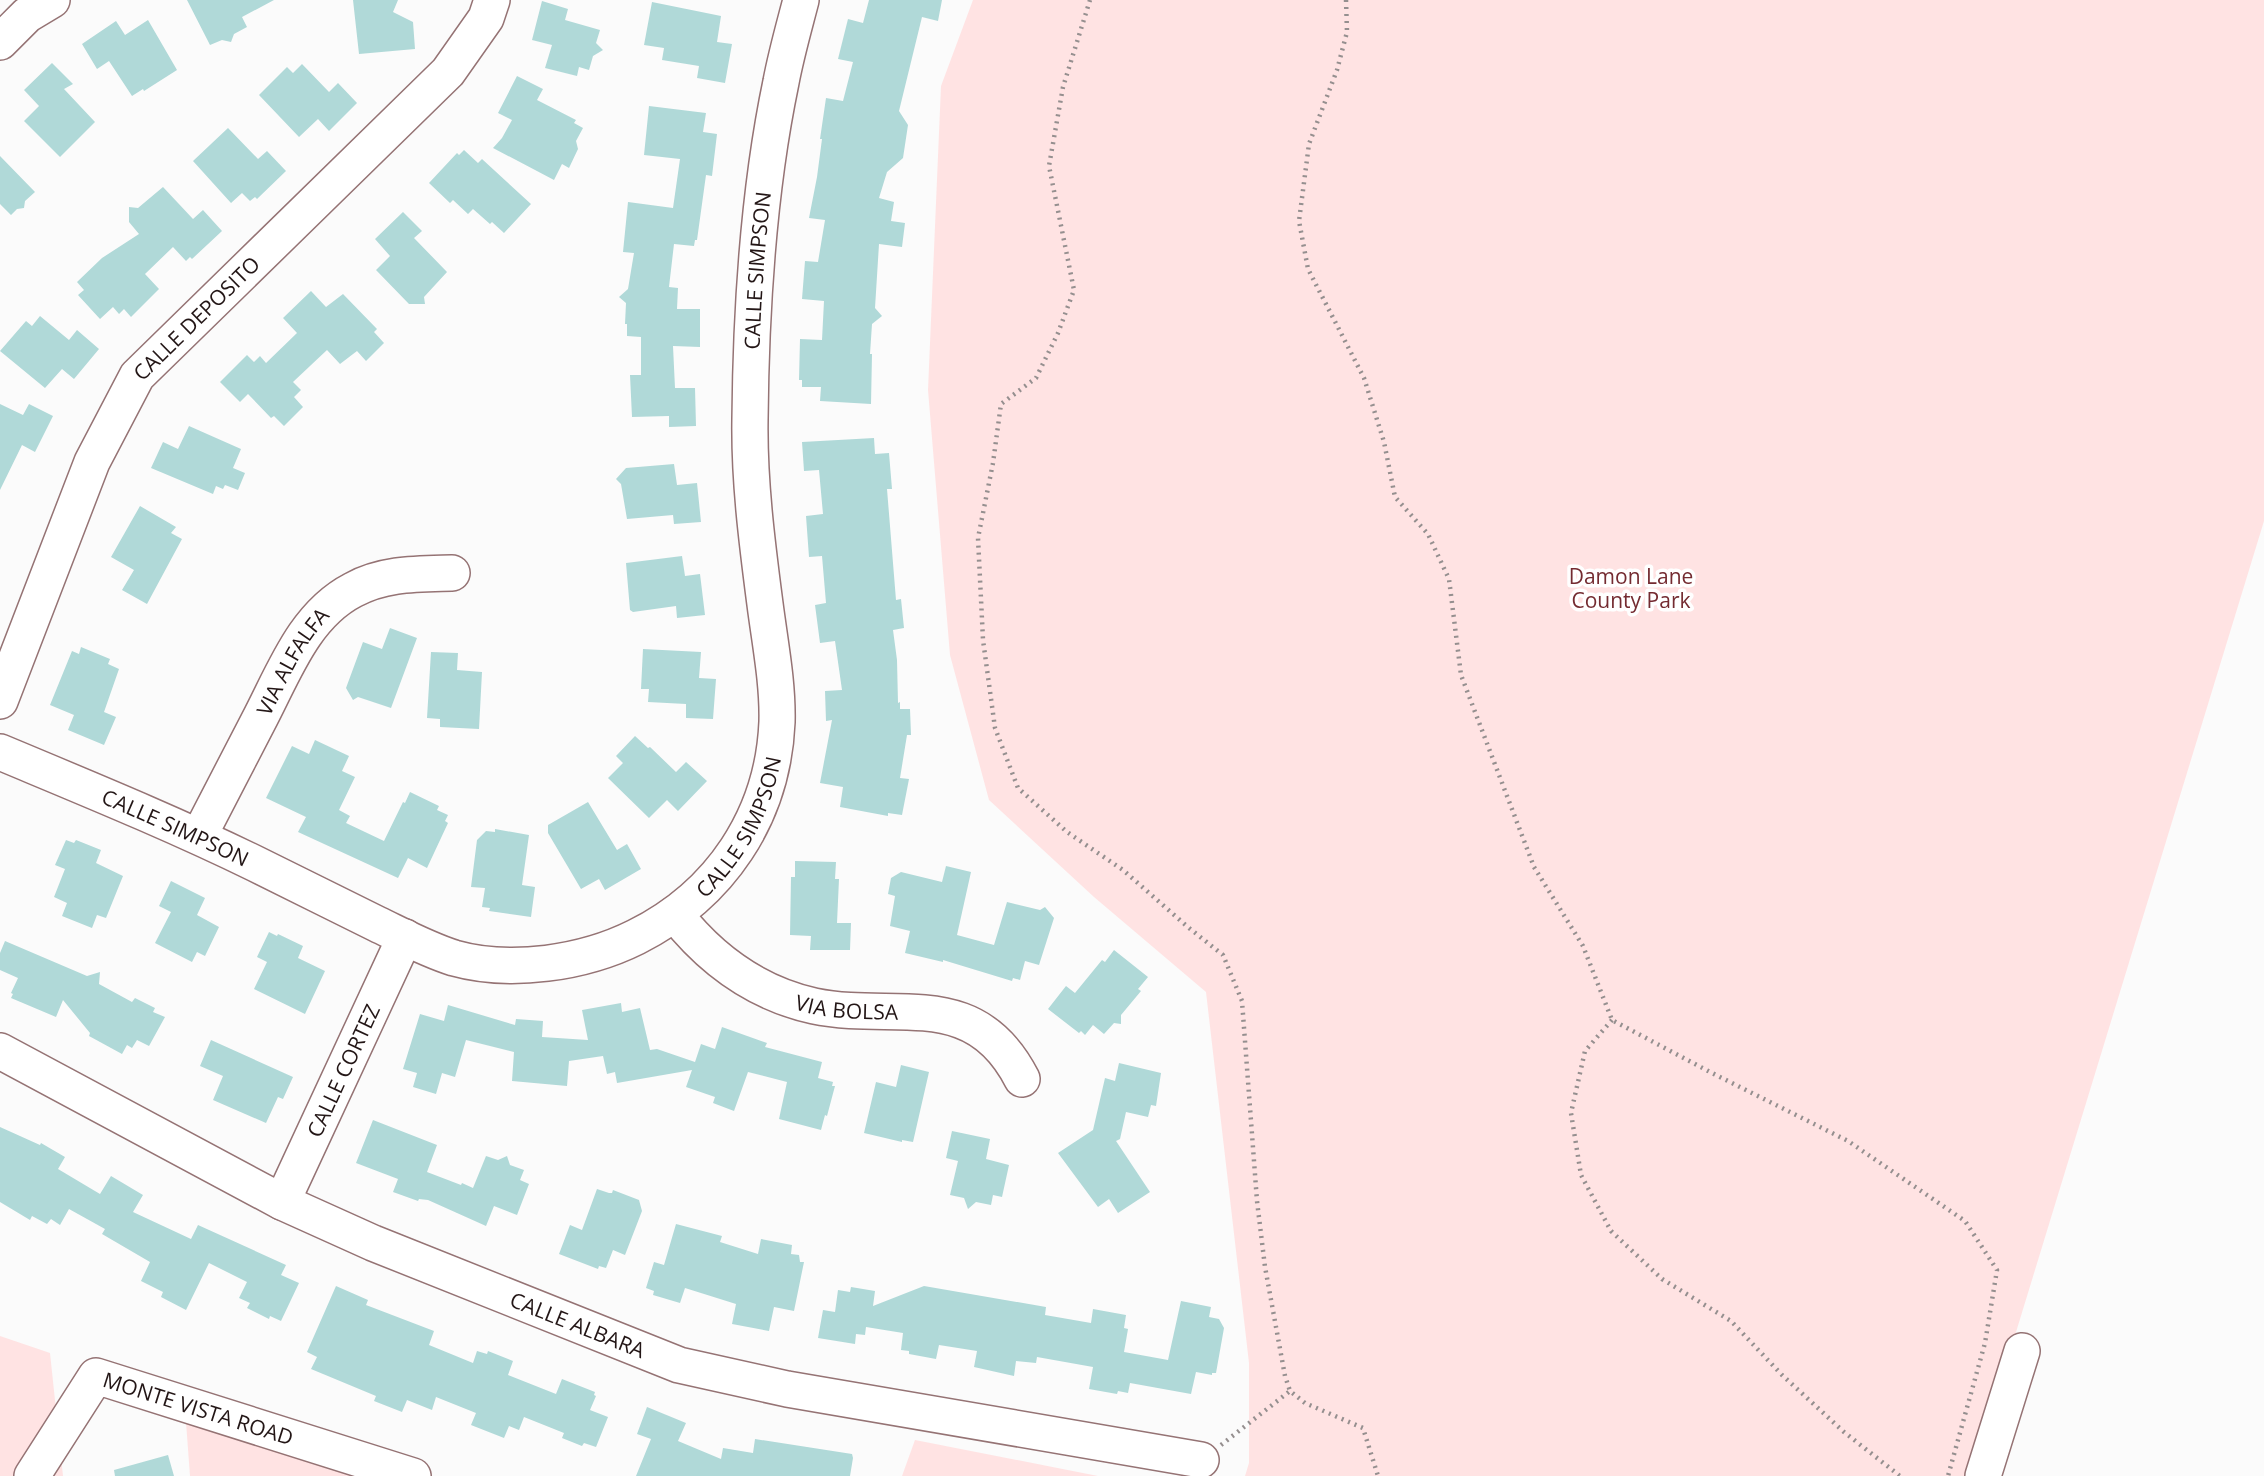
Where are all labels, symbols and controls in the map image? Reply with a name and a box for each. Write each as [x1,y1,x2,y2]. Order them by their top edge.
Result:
street label: CALLE SIMPSON [737,190,777,350]
street label: CALLE DEPOSITO [127,250,266,386]
park label: Damon Lane County Park [1569,562,1693,614]
street label: VIA ALFALFA [250,601,335,720]
street label: CALLE SIMPSON [690,754,787,903]
street label: CALLE SIMPSON [98,782,254,873]
street label: VIA BOLSA [792,988,899,1026]
street label: CALLE CORTEZ [300,1000,386,1141]
street label: CALLE ALBARA [506,1285,650,1364]
street label: MONTE VISTA ROAD [100,1365,297,1451]

